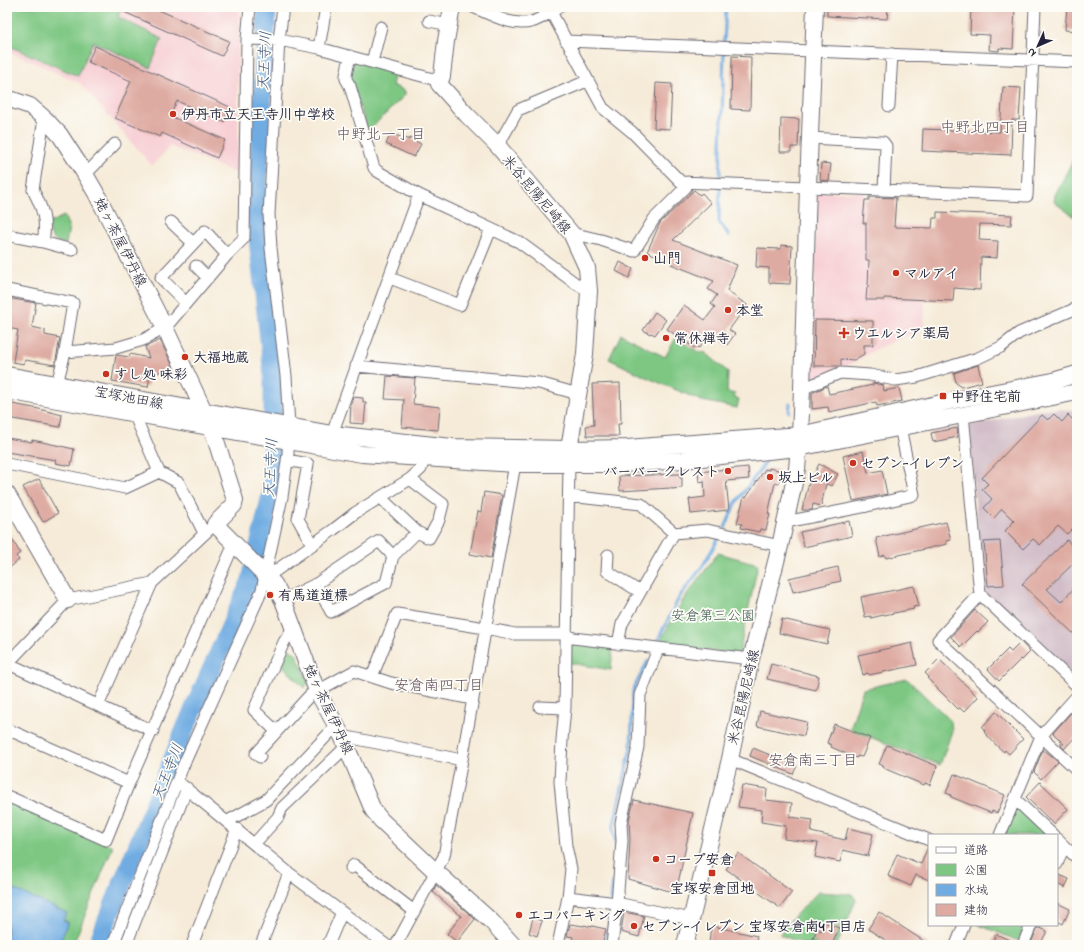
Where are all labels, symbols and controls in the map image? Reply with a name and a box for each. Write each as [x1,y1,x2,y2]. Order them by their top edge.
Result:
north arrow [1018,26,1058,66]
water label: 天王寺川 [252,31,278,92]
text: N [1023,44,1040,61]
place label: 伊丹市立天王寺川中学校 [181,105,335,126]
marker: 伊丹市立天王寺川中学校 [168,109,178,119]
district label: 中野北四丁目 [940,117,1030,139]
district label: 中野北一丁目 [336,124,426,146]
street label: 米谷昆陽尼崎線 [496,151,575,239]
street label: 姥ヶ茶屋伊丹線 [88,194,151,291]
place label: 山門 [653,249,681,270]
marker: 山門 [640,253,650,263]
place label: マルアイ [904,264,959,285]
marker: マルアイ [891,268,901,278]
place label: 本堂 [736,301,764,322]
marker: 本堂 [723,305,733,315]
place label: ウエルシア薬局 [852,324,950,345]
marker: ウエルシア薬局 [839,328,849,338]
place label: 常休禅寺 [674,329,730,350]
marker: 常休禅寺 [661,333,671,343]
place label: 大福地蔵 [193,348,249,369]
marker: 大福地蔵 [180,352,190,362]
place label: すし処 味彩 [114,365,188,386]
marker: すし処 味彩 [101,369,111,379]
street label: 宝塚池田線 [92,381,165,415]
place label: 中野住宅前 [951,387,1021,408]
marker: 中野住宅前 [938,391,948,401]
water label: 天王寺川 [258,438,284,499]
place label: セブン-イレブン [861,454,964,475]
marker: セブン-イレブン [848,458,858,468]
place label: バーバー クレスト [603,462,720,483]
marker: バーバー クレスト [723,466,733,476]
place label: 坂上ビル [778,468,834,489]
marker: 坂上ビル [765,472,775,482]
place label: 有馬道道標 [278,586,348,607]
marker: 有馬道道標 [265,590,275,600]
park label: 安倉第三公園 [671,606,755,627]
street label: 米谷昆陽尼崎線 [723,647,766,747]
street label: 姥ヶ茶屋伊丹線 [297,661,358,758]
district label: 安倉南四丁目 [394,675,484,697]
water label: 天王寺川 [146,740,189,804]
district label: 安倉南三丁目 [768,750,858,772]
legend [928,834,1058,926]
text: 道路 [964,842,988,860]
place label: コープ安倉 [664,850,733,871]
marker: コープ安倉 [651,854,661,864]
text: 公園 [964,862,988,880]
marker: 宝塚安倉団地 [707,868,717,878]
place label: 宝塚安倉団地 [670,879,754,900]
text: 水域 [964,882,988,900]
text: 建物 [964,902,988,920]
place label: エコパーキング [527,906,625,927]
marker: エコパーキング [514,910,524,920]
place label: セブン-イレブン 宝塚安倉南4丁目店 [642,917,867,938]
marker: セブン-イレブン 宝塚安倉南4丁目店 [629,921,639,931]

